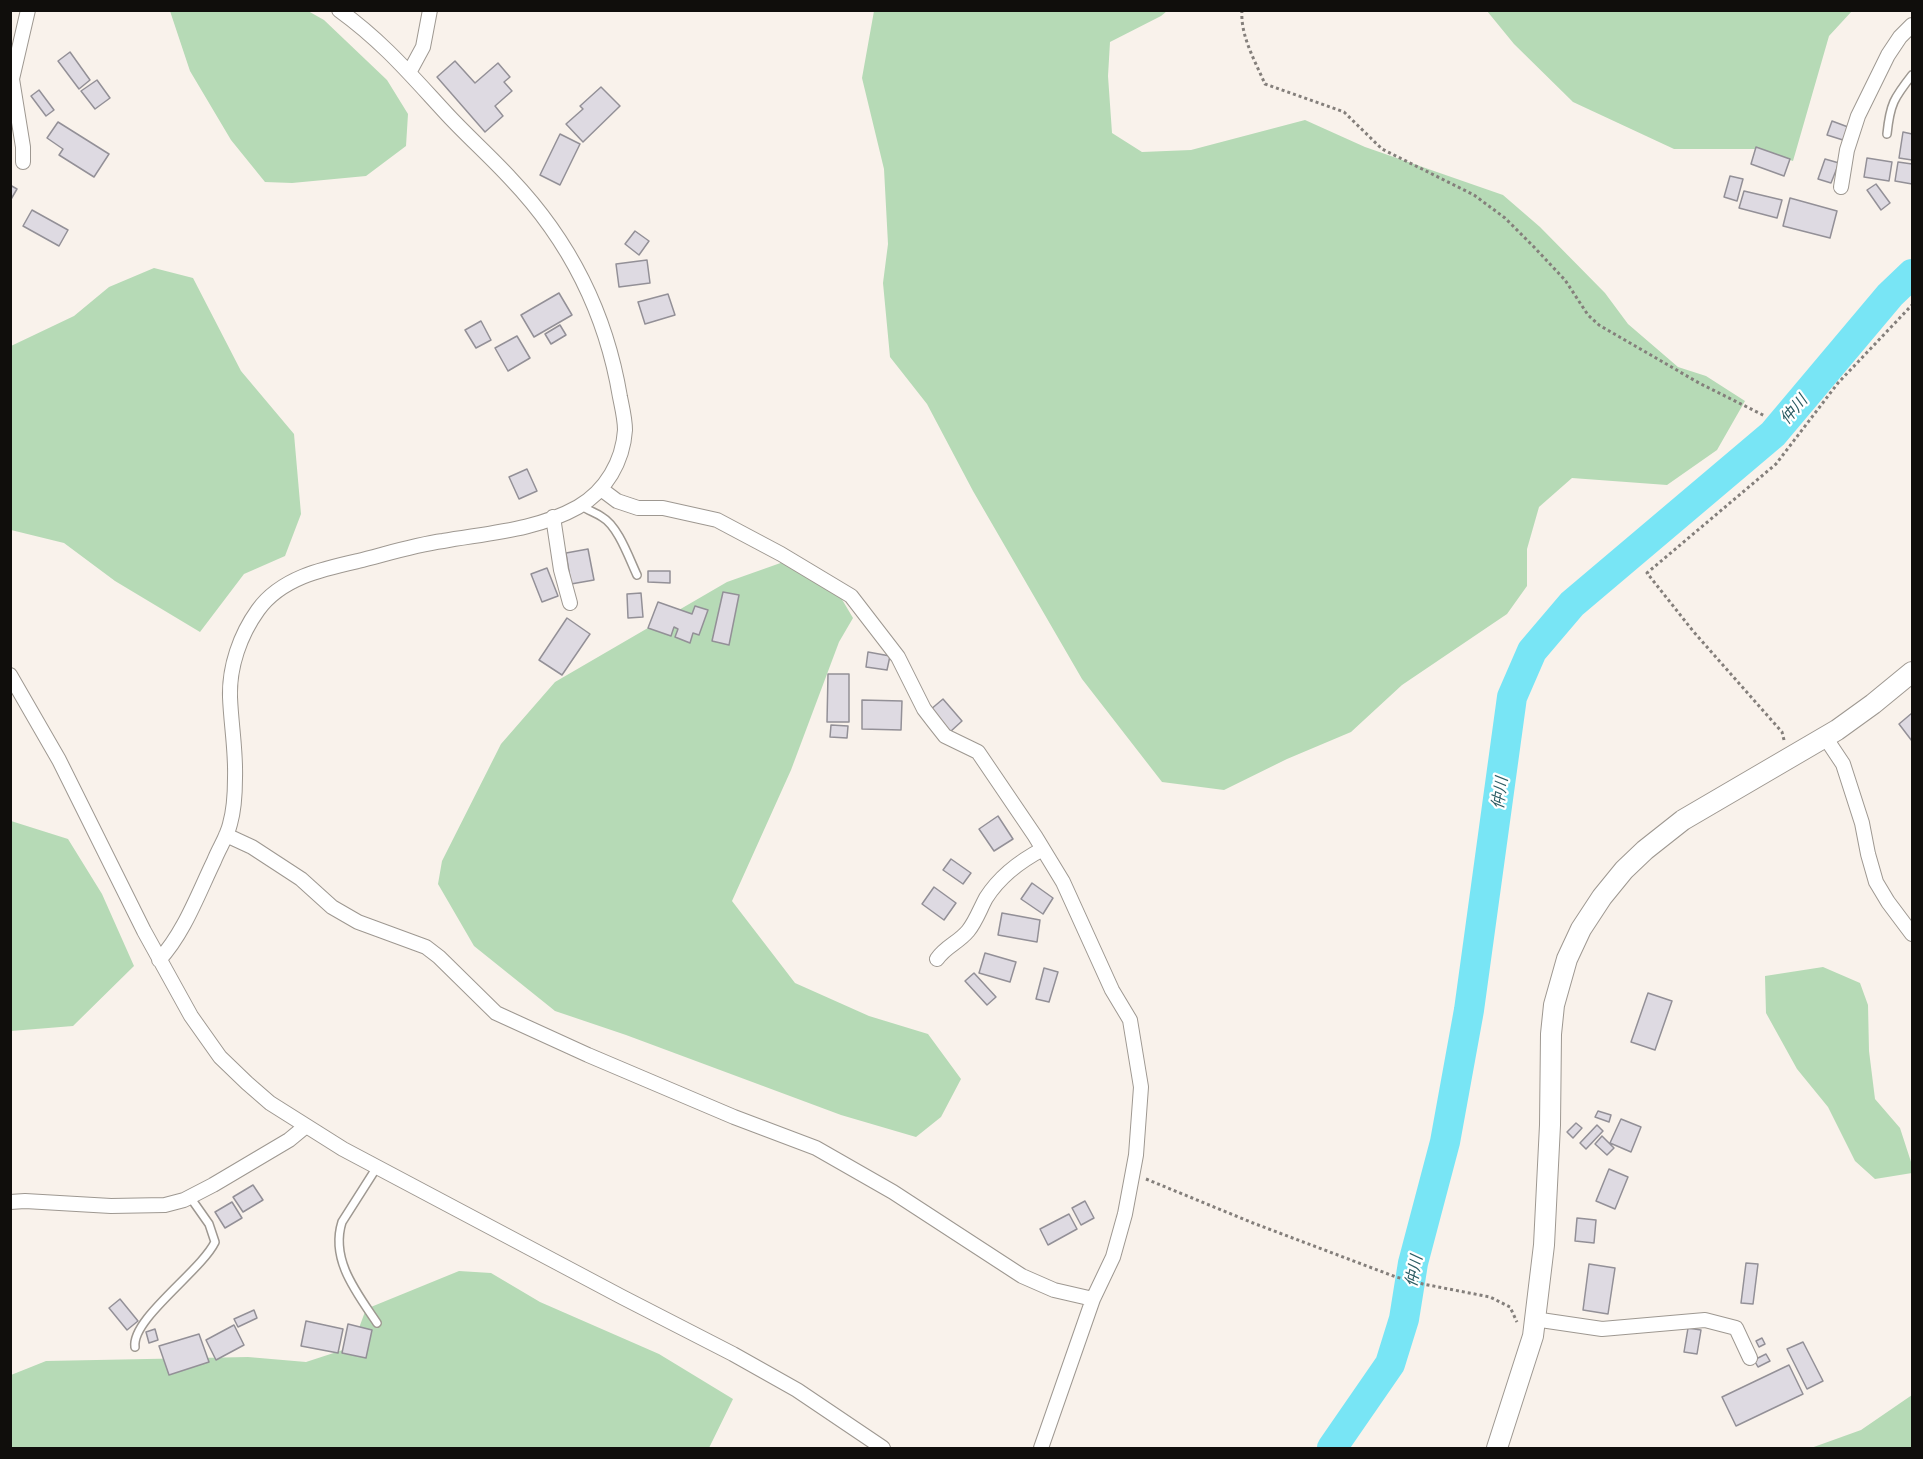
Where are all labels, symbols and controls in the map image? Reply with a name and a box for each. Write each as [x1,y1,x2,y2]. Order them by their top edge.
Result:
water label: 仲川 [1775,391,1811,427]
water label: 仲川 [1487,776,1511,810]
water label: 仲川 [1401,1253,1425,1289]

